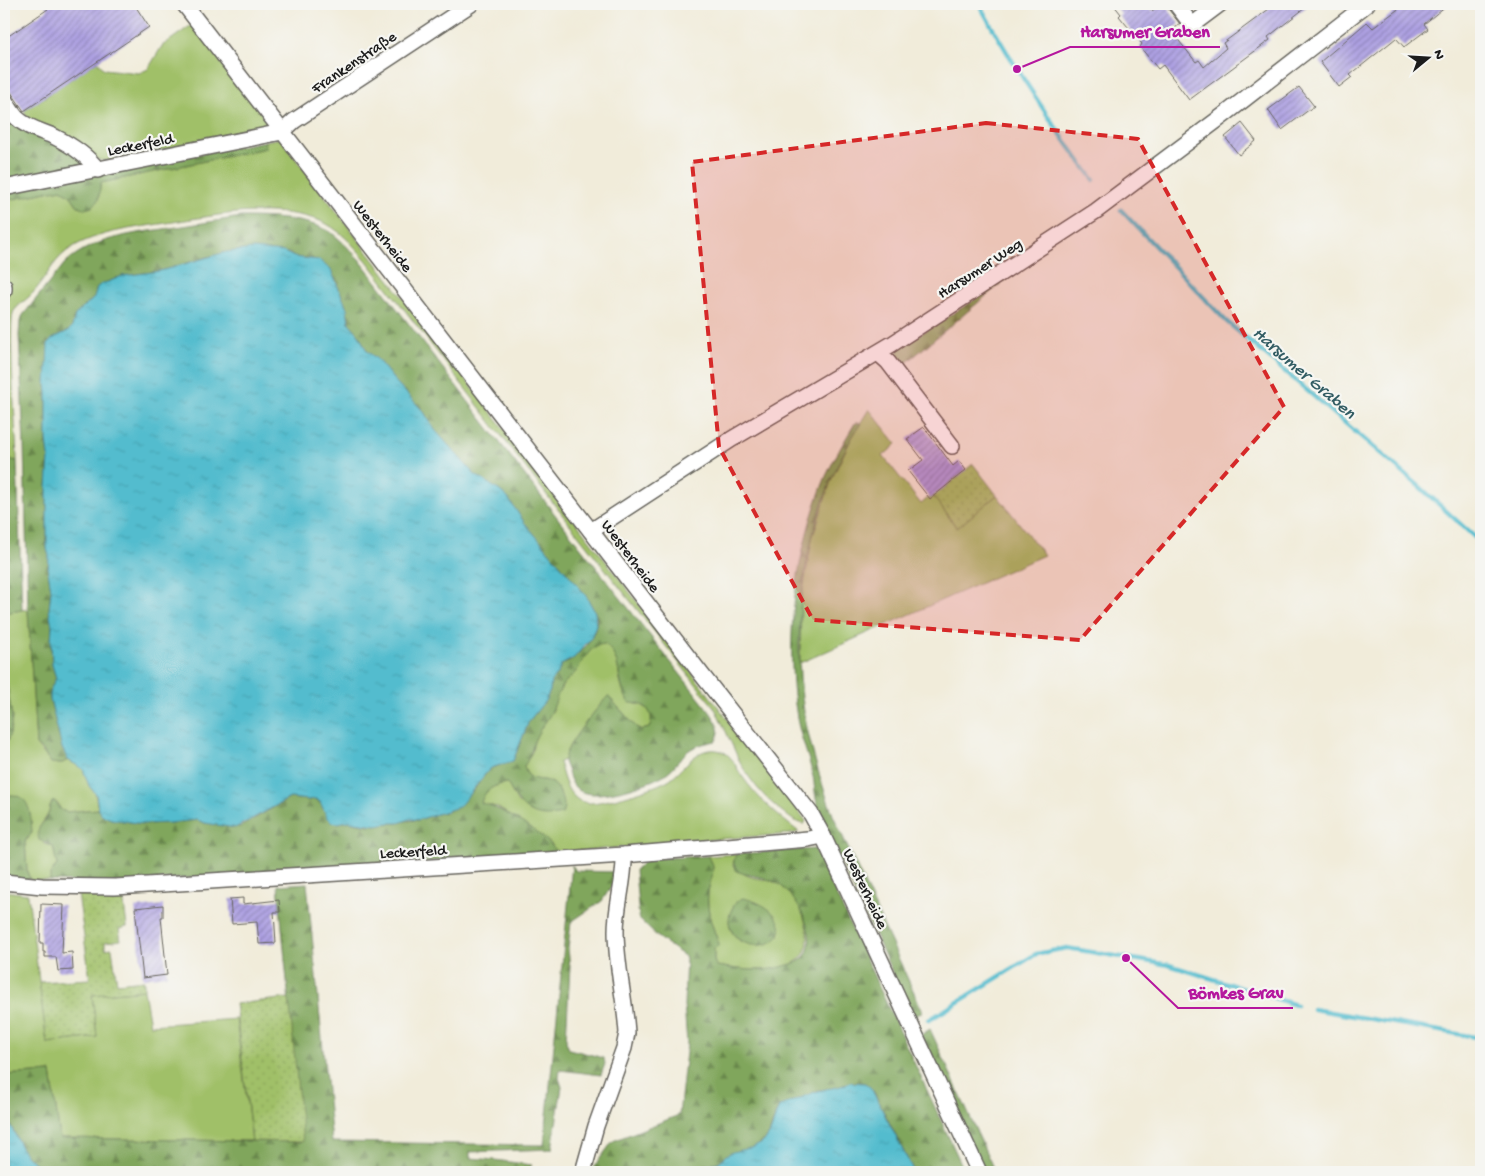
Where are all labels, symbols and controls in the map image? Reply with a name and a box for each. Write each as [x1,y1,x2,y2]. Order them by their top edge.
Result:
callout: Harsumer Graben [1070,14,1220,47]
text: Harsumer Graben [1080,23,1210,44]
street label: Frankenstraße [308,28,402,100]
north arrow [1402,32,1452,82]
text: N [1428,48,1447,62]
street label: Leckerfeld [106,130,177,162]
street label: Westerheide [347,197,416,278]
street label: Harsumer Weg [935,236,1027,304]
water label: Harsumer Graben [1248,323,1359,425]
street label: Westerheide [596,517,663,598]
street label: Leckerfeld [379,842,449,865]
street label: Westerheide [837,846,891,933]
callout: Bömkes Grav [1178,975,1293,1008]
text: Bömkes Grav [1187,984,1284,1005]

